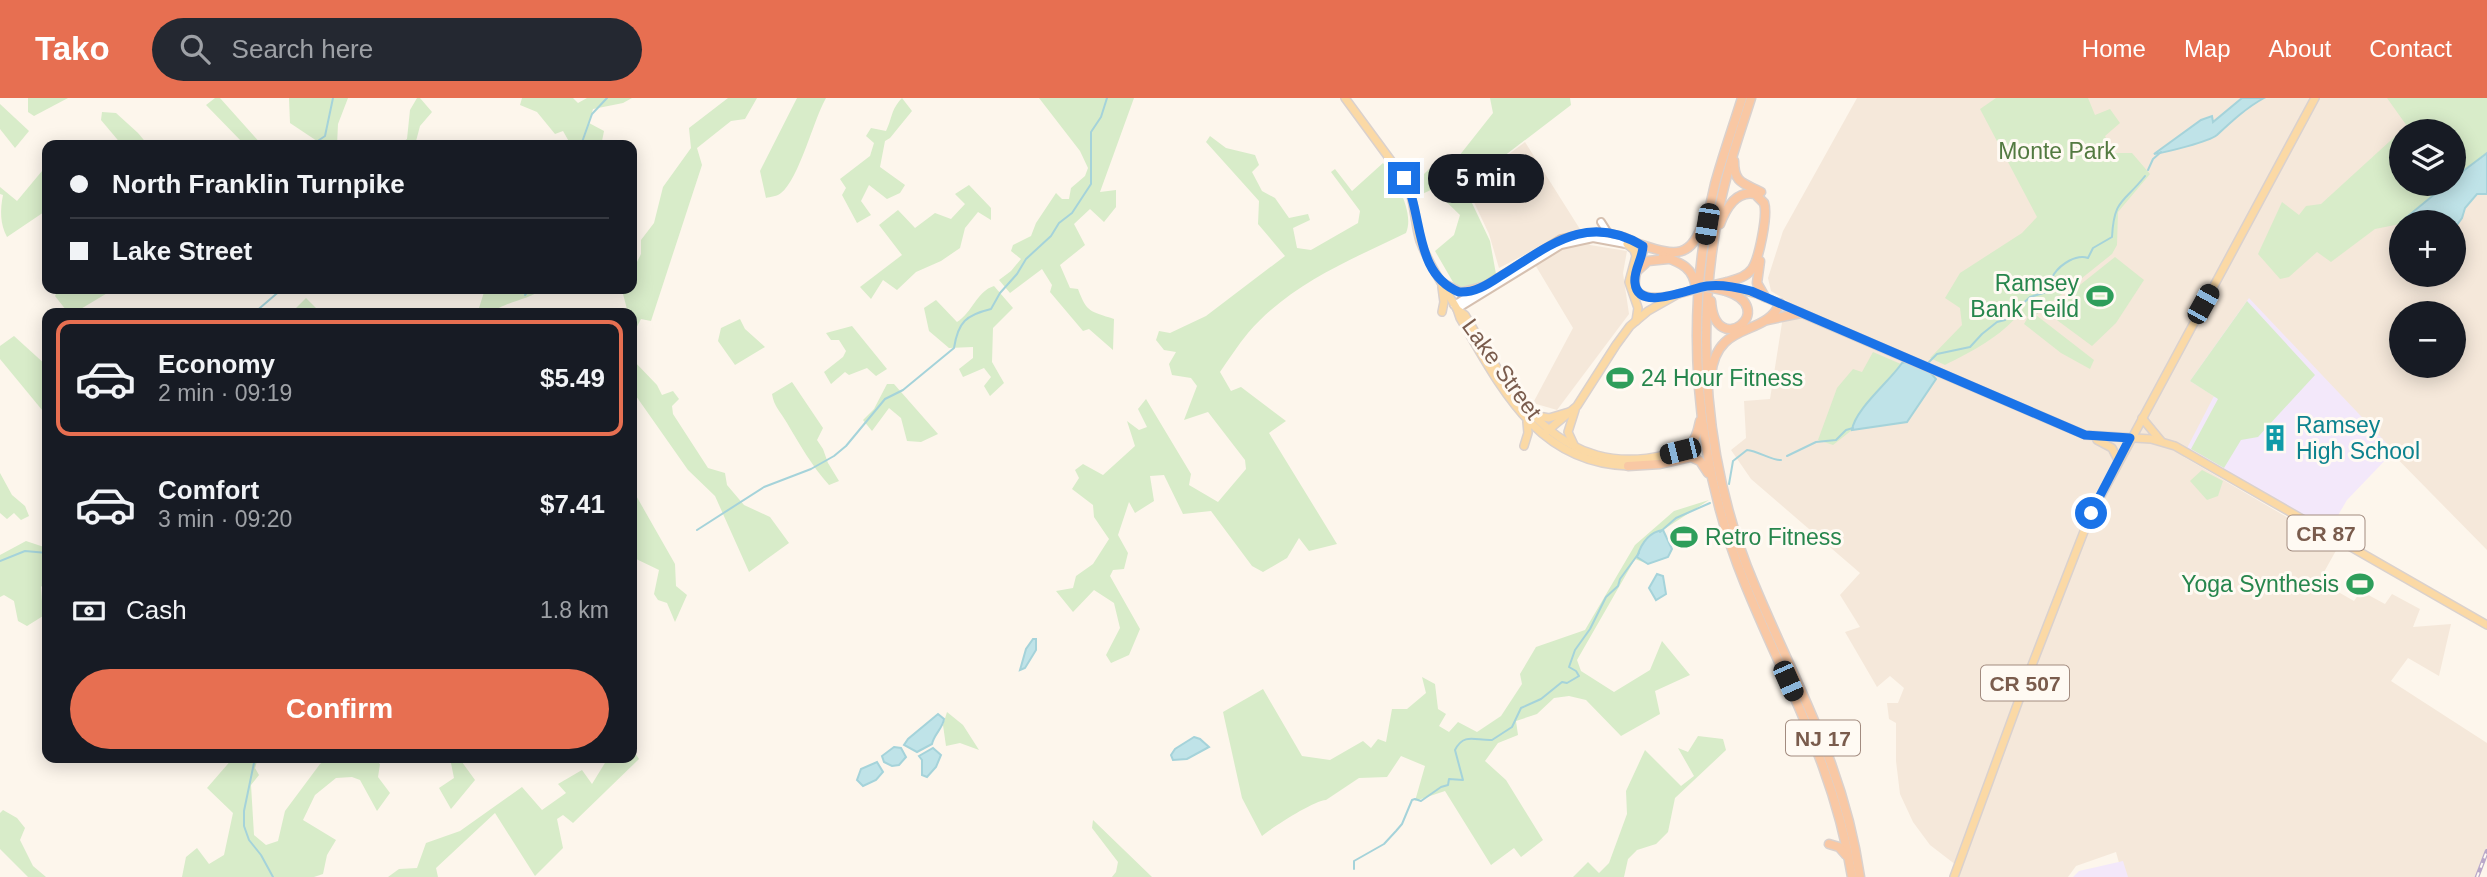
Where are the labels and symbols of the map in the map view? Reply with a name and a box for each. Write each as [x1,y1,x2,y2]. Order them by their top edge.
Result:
park label: Monte Park [1998,138,2116,164]
callout: 5 min [1428,154,1544,202]
route end [1388,162,1420,194]
car [1694,202,1721,246]
place label: Ramsey Bank Feild [1970,270,2079,322]
sports icon: Ramsey Bank Feild [2085,281,2115,311]
car [2184,281,2223,327]
street label: Lake Street [1457,314,1547,425]
sports icon: 24 Hour Fitness [1605,363,1635,393]
place label: 24 Hour Fitness [1641,365,1803,391]
place label: Ramsey High School [2296,412,2420,464]
building icon: Ramsey High School [2260,423,2290,453]
car [1658,436,1703,466]
route start [2075,497,2107,529]
road number: CR 87 [2288,516,2364,550]
sports icon: Retro Fitness [1669,522,1699,552]
place label: Retro Fitness [1705,524,1842,550]
sports icon: Yoga Synthesis [2345,569,2375,599]
place label: Yoga Synthesis [2181,571,2339,597]
car [1770,658,1807,704]
road number: CR 507 [1981,666,2069,700]
road number: NJ 17 [1786,720,1860,756]

